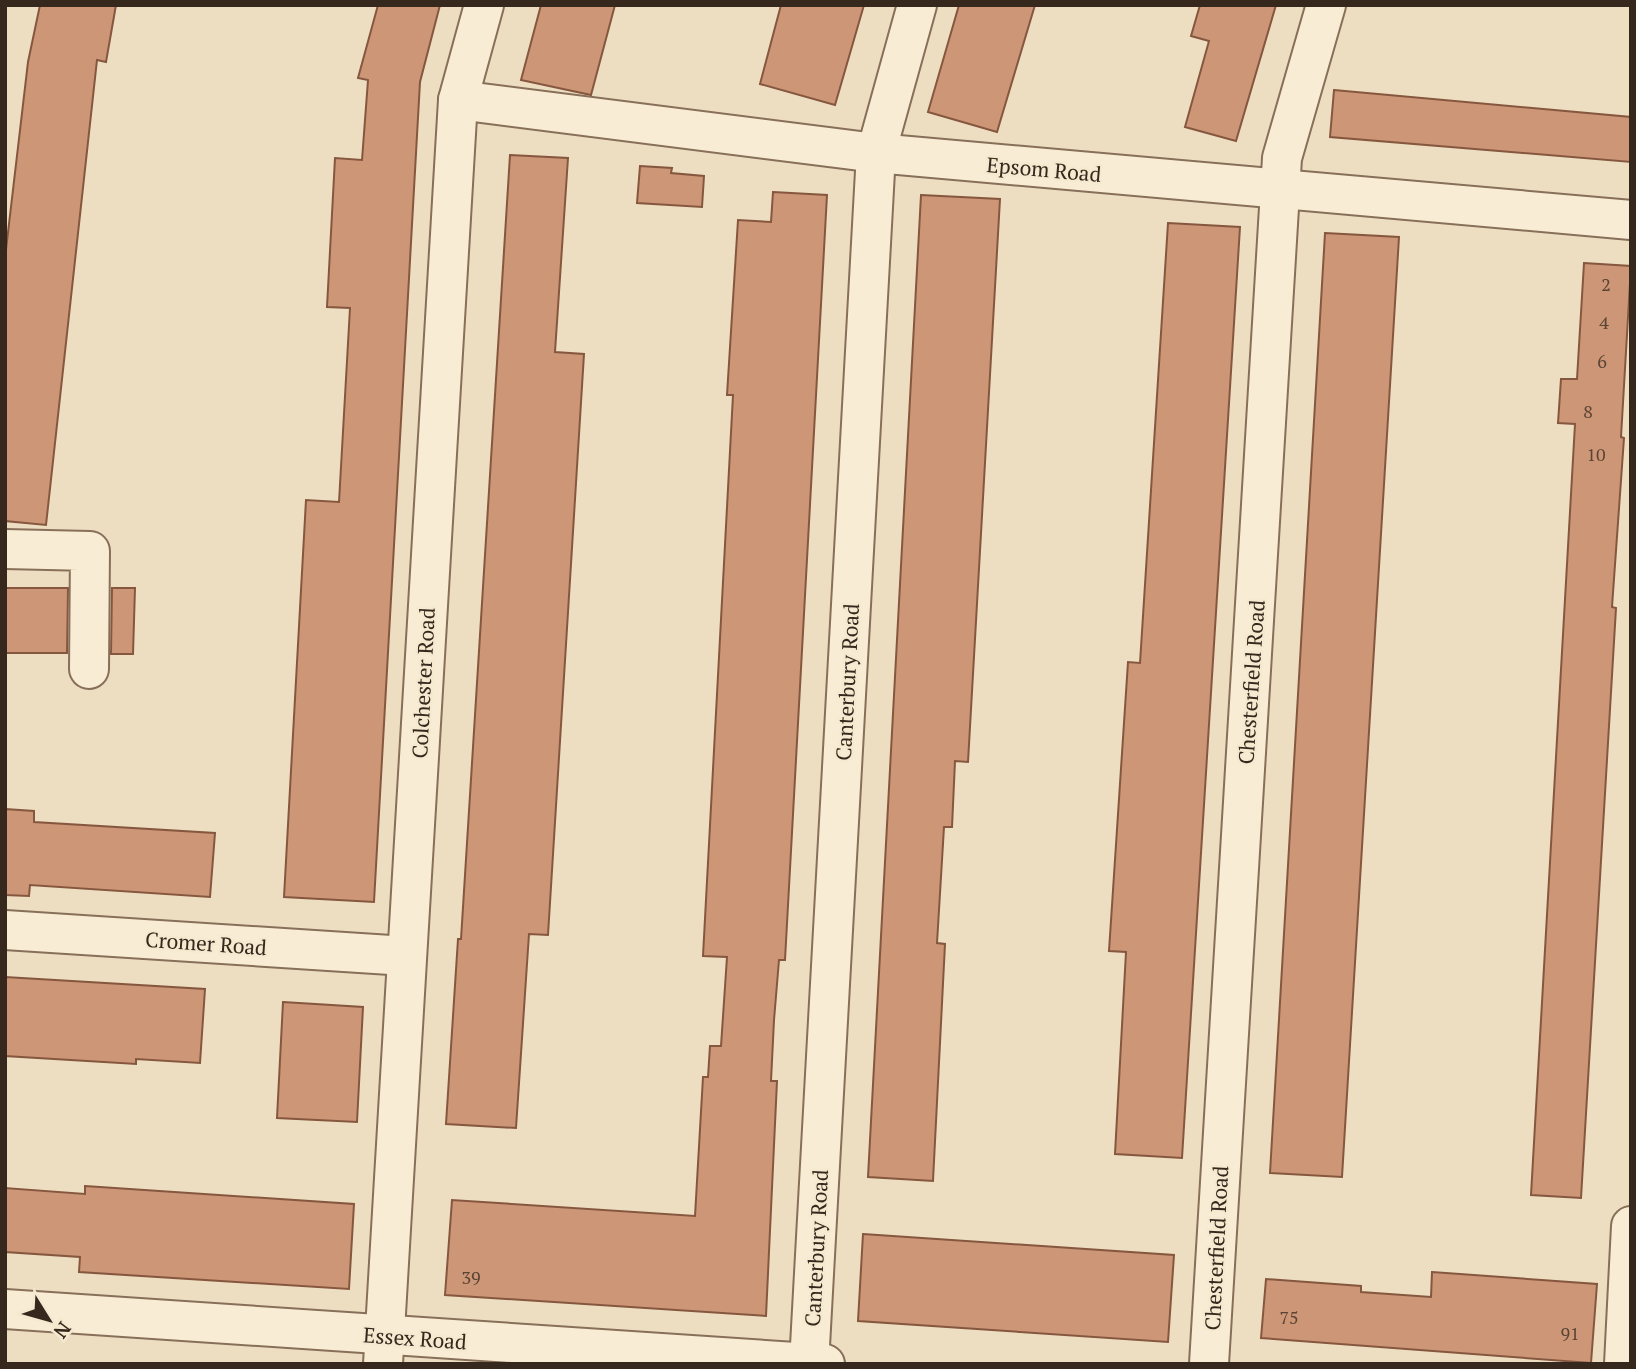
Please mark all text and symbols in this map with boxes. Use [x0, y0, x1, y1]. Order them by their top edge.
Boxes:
street label: Epsom Road [986, 150, 1103, 188]
house number: 2 [1601, 272, 1611, 296]
house number: 4 [1599, 310, 1609, 334]
house number: 6 [1597, 349, 1607, 373]
house number: 8 [1583, 399, 1593, 423]
house number: 10 [1586, 442, 1606, 466]
street label: Chesterfield Road [1231, 598, 1271, 765]
street label: Canterbury Road [829, 602, 865, 761]
street label: Colchester Road [405, 606, 441, 759]
street label: Cromer Road [144, 925, 268, 961]
street label: Chesterfield Road [1198, 1165, 1234, 1331]
street label: Canterbury Road [798, 1168, 834, 1327]
house number: 39 [461, 1265, 481, 1289]
north arrow [14, 1285, 84, 1355]
house number: 75 [1279, 1305, 1299, 1329]
text: N [48, 1317, 77, 1344]
street label: Essex Road [362, 1320, 468, 1356]
house number: 91 [1560, 1321, 1580, 1345]

